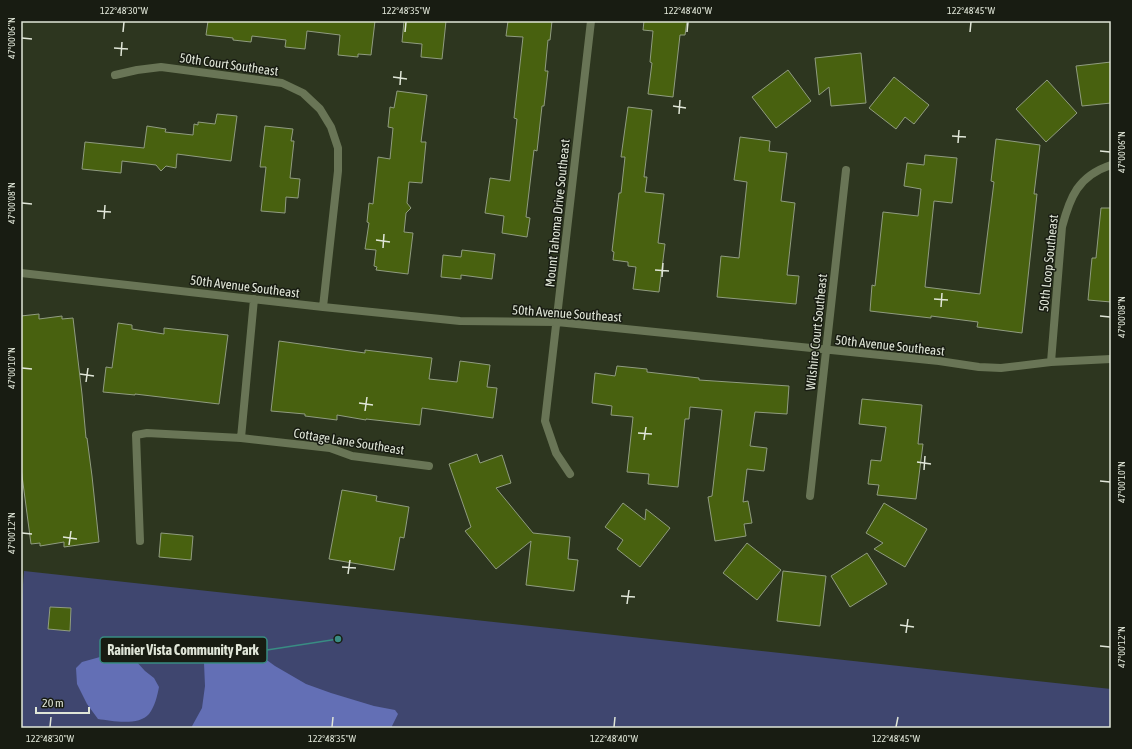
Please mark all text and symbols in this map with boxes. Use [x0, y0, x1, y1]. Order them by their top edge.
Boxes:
text: 122°48'30"W [100, 5, 149, 16]
text: 122°48'35"W [382, 5, 431, 16]
text: 122°48'40"W [664, 5, 713, 16]
text: 122°48'45"W [947, 5, 996, 16]
text: 47°00'06"N [6, 17, 17, 59]
street label: 50th Court Southeast [179, 50, 280, 79]
text: 47°00'06"N [1116, 131, 1127, 173]
street label: Mount Tahoma Drive Southeast [542, 138, 573, 288]
text: 47°00'08"N [6, 182, 17, 224]
street label: 50th Loop Southeast [1036, 214, 1061, 312]
street label: 50th Avenue Southeast [189, 272, 301, 301]
street label: Wilshire Court Southeast [803, 273, 830, 391]
text: 47°00'08"N [1116, 296, 1127, 338]
street label: 50th Avenue Southeast [512, 302, 623, 325]
street label: 50th Avenue Southeast [834, 332, 946, 359]
text: 47°00'10"N [6, 347, 17, 389]
street label: Cottage Lane Southeast [293, 425, 406, 458]
text: 47°00'10"N [1116, 461, 1127, 503]
text: 47°00'12"N [6, 512, 17, 554]
text: 47°00'12"N [1116, 626, 1127, 668]
callout: Rainier Vista Community Park [100, 637, 267, 663]
text: Rainier Vista Community Park [107, 642, 260, 658]
scale bar [36, 689, 89, 715]
text: 20 m [42, 696, 64, 710]
text: 122°48'30"W [26, 733, 75, 744]
text: 122°48'35"W [308, 733, 357, 744]
text: 122°48'40"W [590, 733, 639, 744]
text: 122°48'45"W [872, 733, 921, 744]

